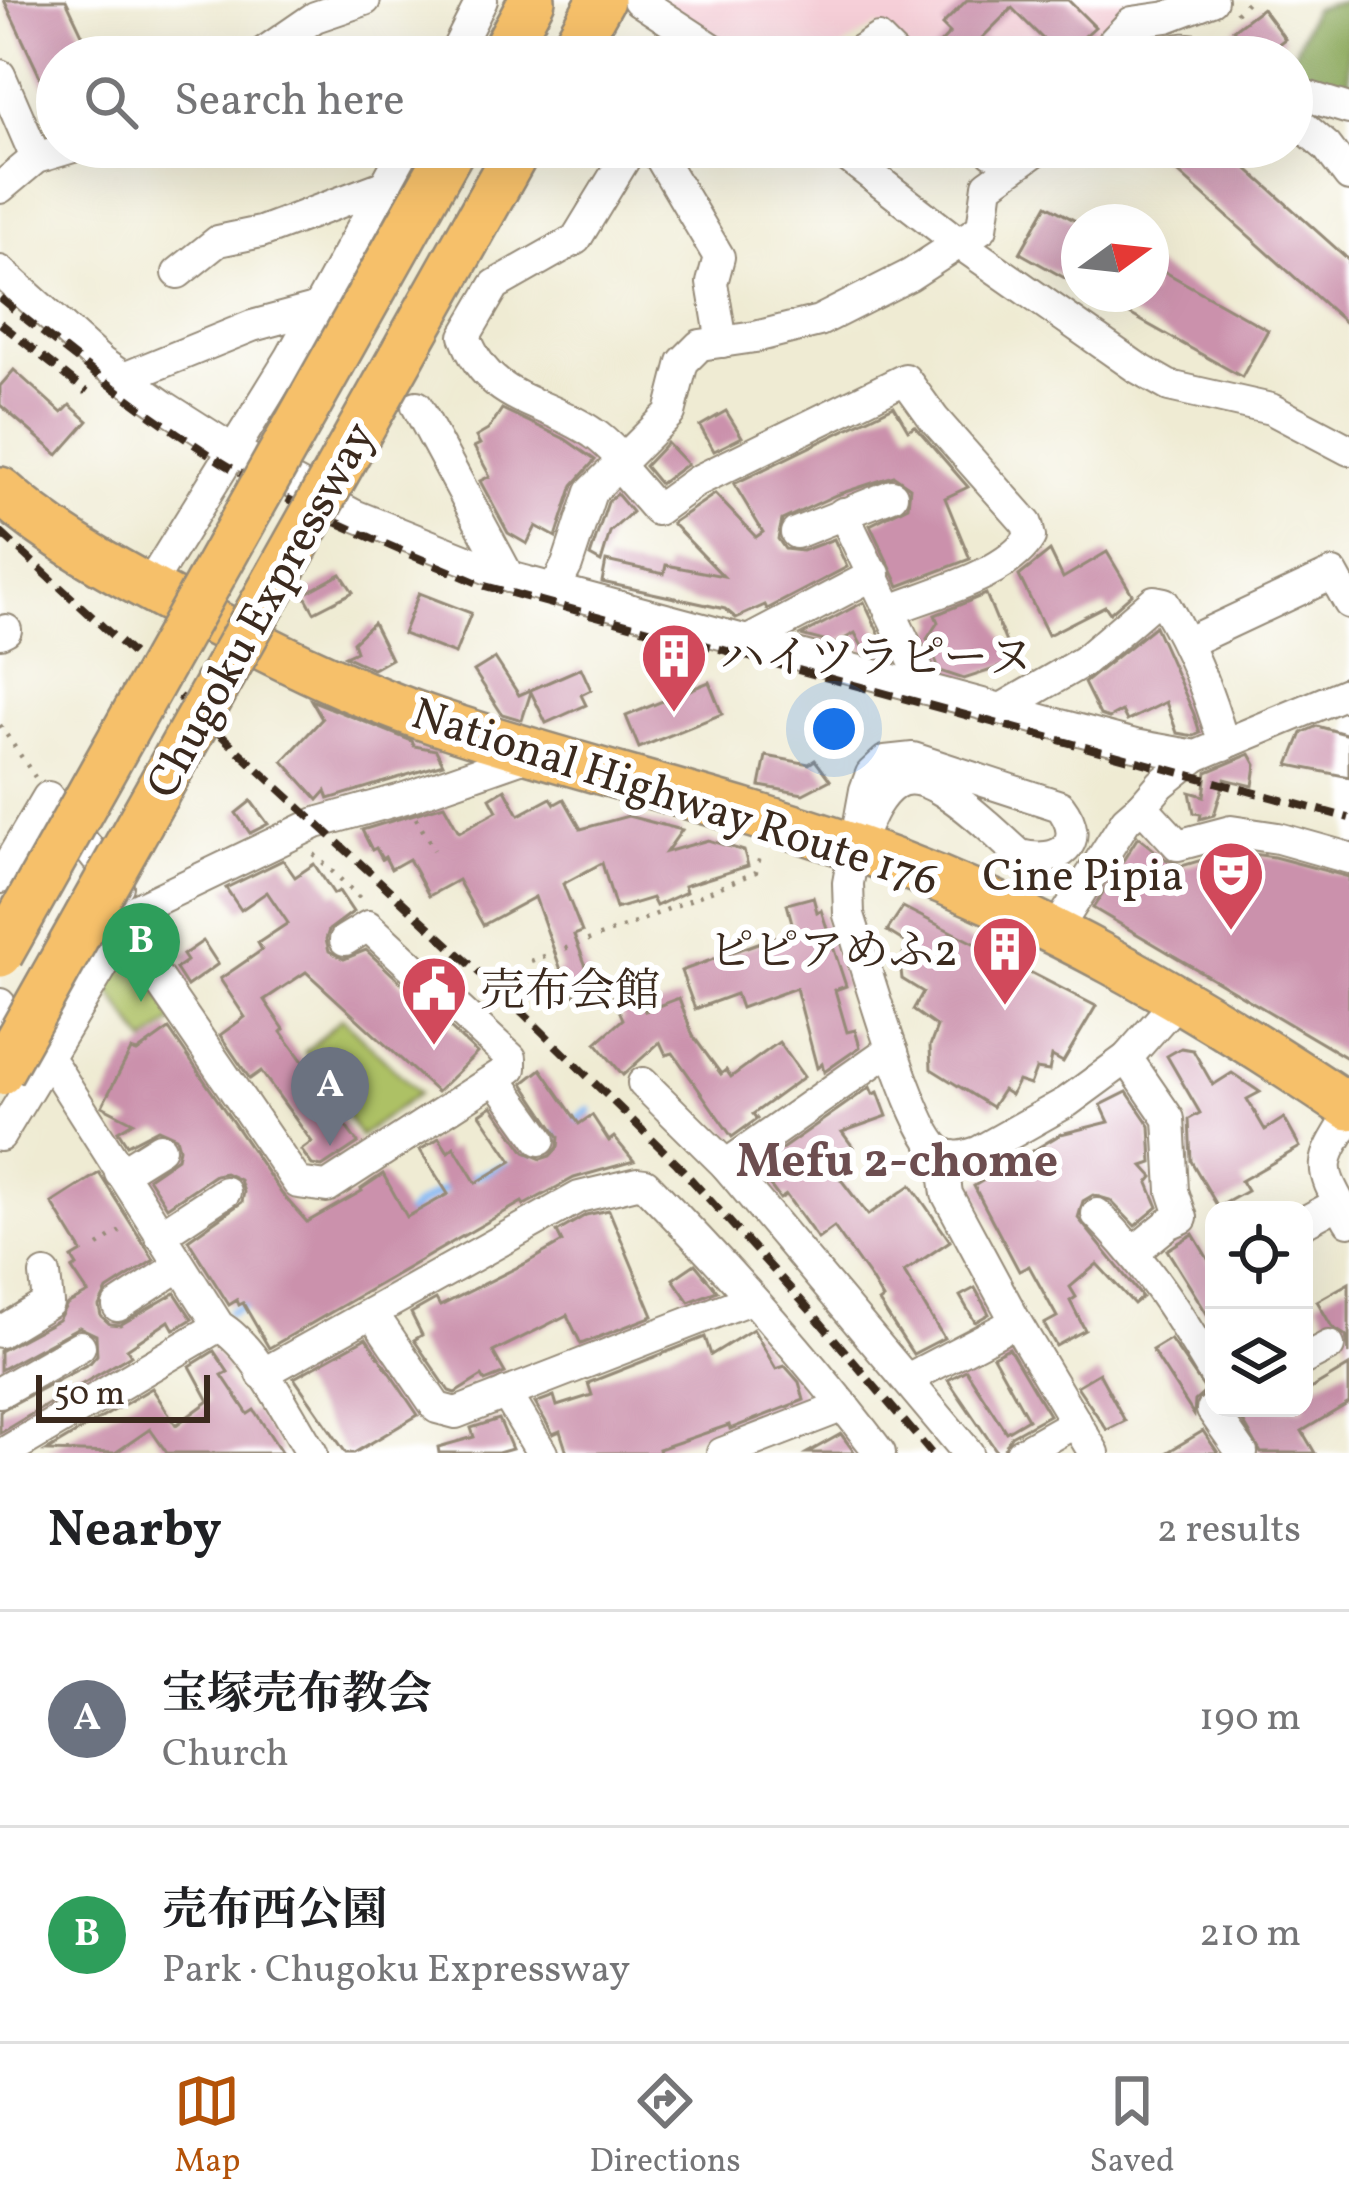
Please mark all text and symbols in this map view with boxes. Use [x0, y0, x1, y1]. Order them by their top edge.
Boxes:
search box [36, 36, 1313, 168]
icon: search [78, 69, 144, 135]
text: Search here [174, 71, 405, 134]
north arrow [1061, 204, 1169, 312]
street label: Chugoku Expressway [133, 412, 393, 811]
building icon: ハイツラピーヌ [639, 621, 709, 715]
place label: ハイツラピーヌ [720, 629, 1033, 692]
street label: National Highway Route 176 [403, 684, 946, 914]
your location [804, 699, 864, 759]
theatre icon: Cine Pipia [1196, 839, 1266, 933]
place label: Cine Pipia [982, 847, 1184, 910]
pin: B [102, 903, 180, 1002]
building icon: ピピアめふ2 [970, 914, 1040, 1008]
place label: ピピアめふ2 [709, 922, 958, 985]
public building icon: 売布会館 [399, 954, 469, 1048]
place label: 売布会館 [480, 962, 660, 1025]
pin: A [291, 1047, 369, 1146]
district label: Mefu 2-chome [736, 1130, 1058, 1197]
map controls [1205, 1201, 1313, 1417]
button: locate [1205, 1201, 1313, 1309]
button: layers [1205, 1309, 1313, 1417]
scale bar [36, 1369, 210, 1422]
text: 50 m [54, 1373, 125, 1419]
text: Nearby [48, 1496, 222, 1567]
text: 2 results [1157, 1504, 1301, 1558]
text: 宝塚売布教会 [162, 1665, 432, 1728]
text: A [73, 1692, 101, 1746]
text: 190 m [1199, 1692, 1301, 1746]
text: Church [162, 1728, 289, 1782]
text: 売布西公園 [162, 1881, 387, 1944]
text: B [74, 1908, 100, 1962]
text: 210 m [1199, 1908, 1301, 1962]
text: Park · Chugoku Expressway [162, 1944, 630, 1998]
tab: Map [174, 2068, 241, 2186]
tab: Directions [589, 2068, 741, 2186]
tab: Saved [1090, 2068, 1175, 2186]

